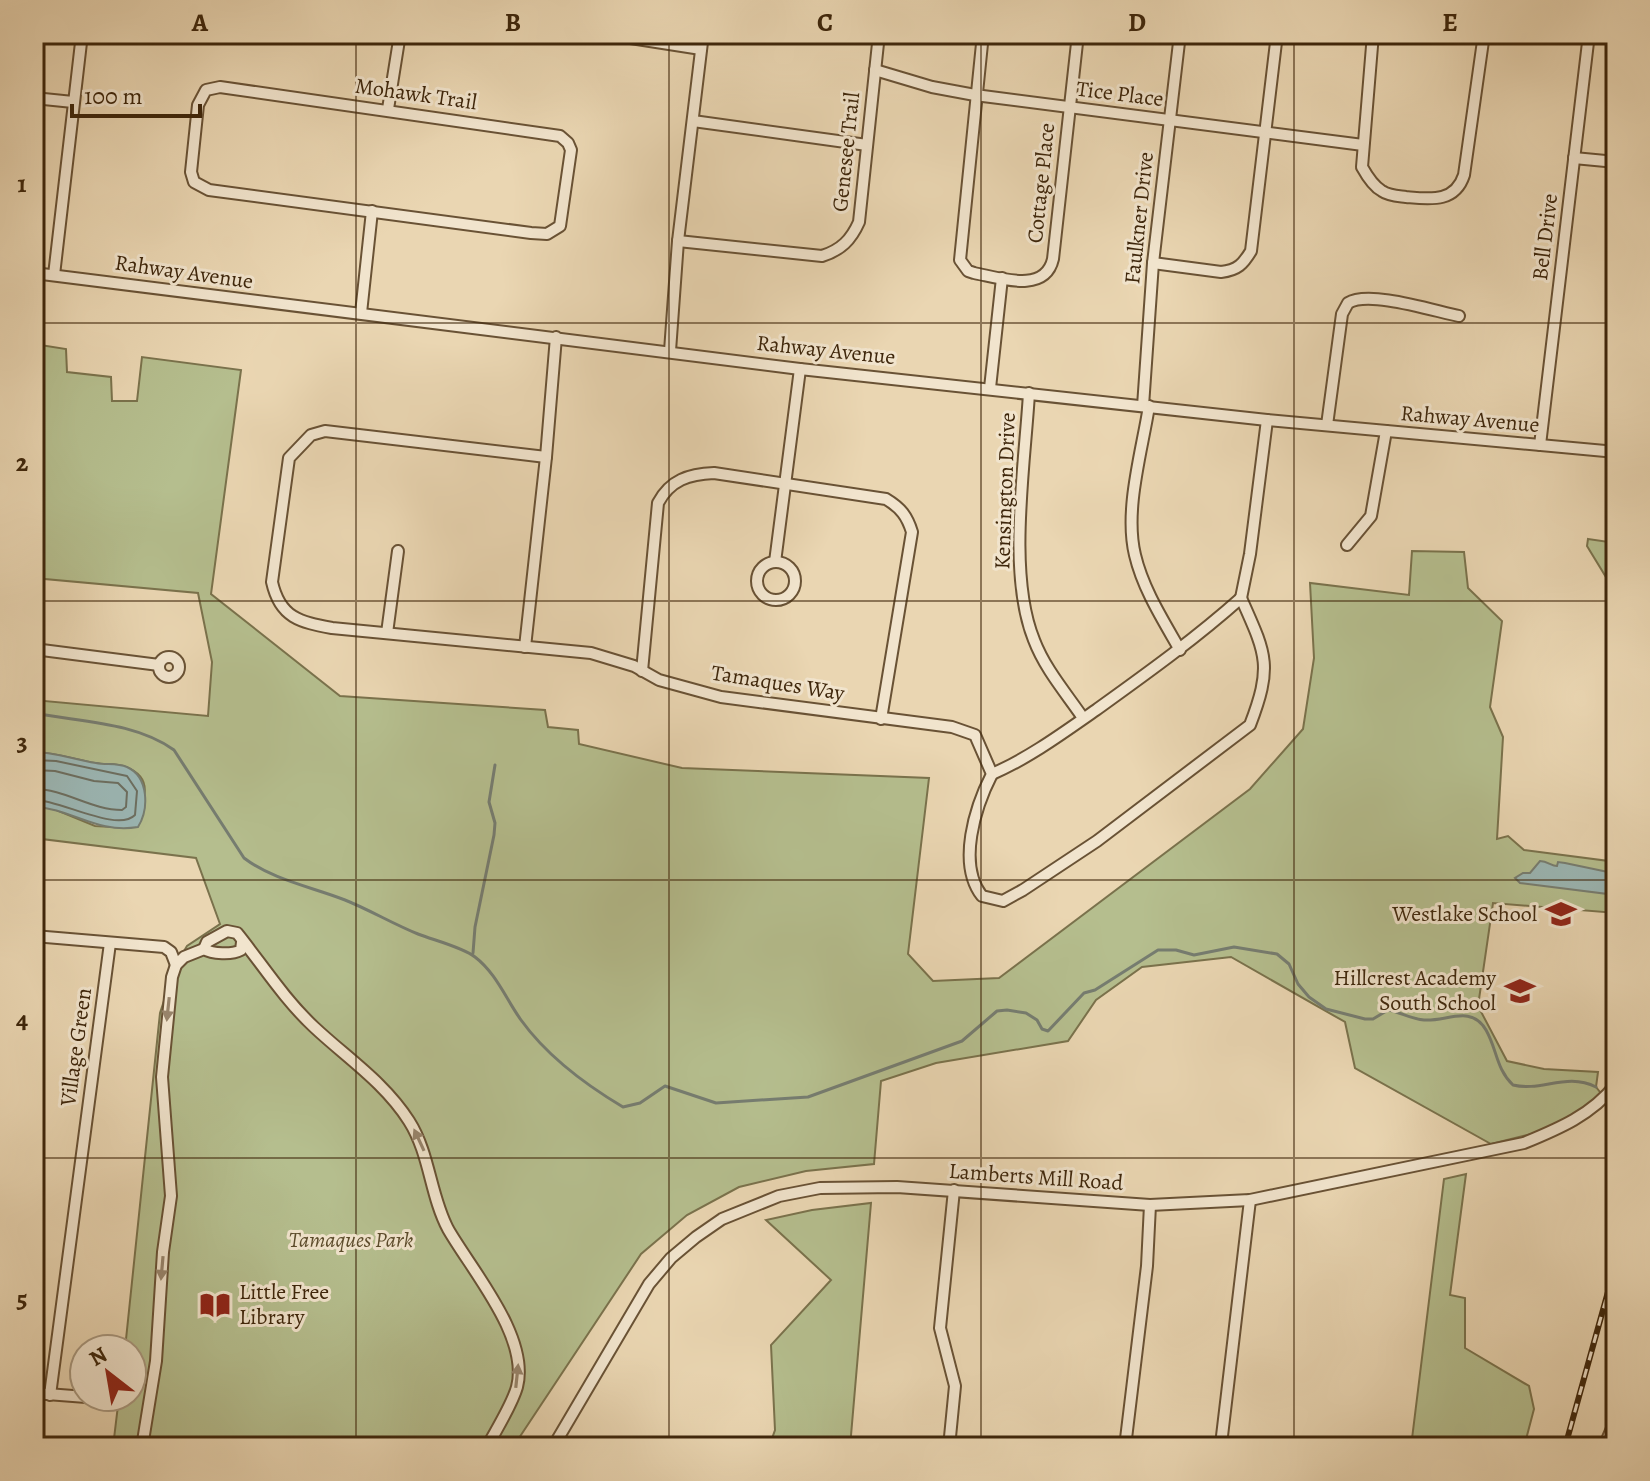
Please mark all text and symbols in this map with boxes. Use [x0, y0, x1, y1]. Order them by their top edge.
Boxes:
text: A [191, 5, 209, 40]
text: B [505, 5, 521, 40]
text: C [817, 5, 833, 40]
text: D [1128, 5, 1146, 40]
text: E [1442, 5, 1458, 40]
scale bar [72, 68, 200, 118]
street label: Mohawk Trail [353, 71, 479, 117]
street label: Tice Place [1075, 74, 1165, 114]
text: 100 m [84, 80, 143, 112]
street label: Genesee Trail [825, 91, 867, 213]
street label: Cottage Place [1020, 121, 1062, 245]
street label: Faulkner Drive [1117, 150, 1161, 286]
text: 1 [17, 166, 27, 201]
street label: Bell Drive [1525, 192, 1565, 282]
street label: Rahway Avenue [113, 247, 255, 297]
street label: Rahway Avenue [755, 328, 897, 372]
street label: Rahway Avenue [1399, 398, 1541, 440]
street label: Kensington Drive [987, 412, 1023, 570]
text: 2 [16, 445, 29, 480]
street label: Tamaques Way [709, 658, 847, 708]
text: 3 [16, 724, 28, 759]
school or university icon: Westlake School [1544, 897, 1578, 931]
place label: Westlake School [1391, 899, 1537, 929]
place label: Hillcrest Academy South School [1334, 963, 1496, 1018]
school or university icon: Hillcrest Academy South School [1503, 974, 1537, 1008]
street label: Village Green [53, 986, 99, 1109]
one-way arrow [161, 997, 174, 1022]
text: 4 [16, 1002, 28, 1037]
one-way arrow [412, 1128, 425, 1152]
street label: Lamberts Mill Road [948, 1156, 1125, 1198]
park label: Tamaques Park [289, 1225, 413, 1255]
one-way arrow [155, 1256, 168, 1281]
place label: Little Free Library [239, 1277, 329, 1332]
text: 5 [16, 1281, 28, 1316]
library icon: Little Free Library [198, 1288, 232, 1322]
north arrow [68, 1333, 148, 1413]
text: N [84, 1340, 113, 1374]
one-way arrow [511, 1363, 524, 1388]

